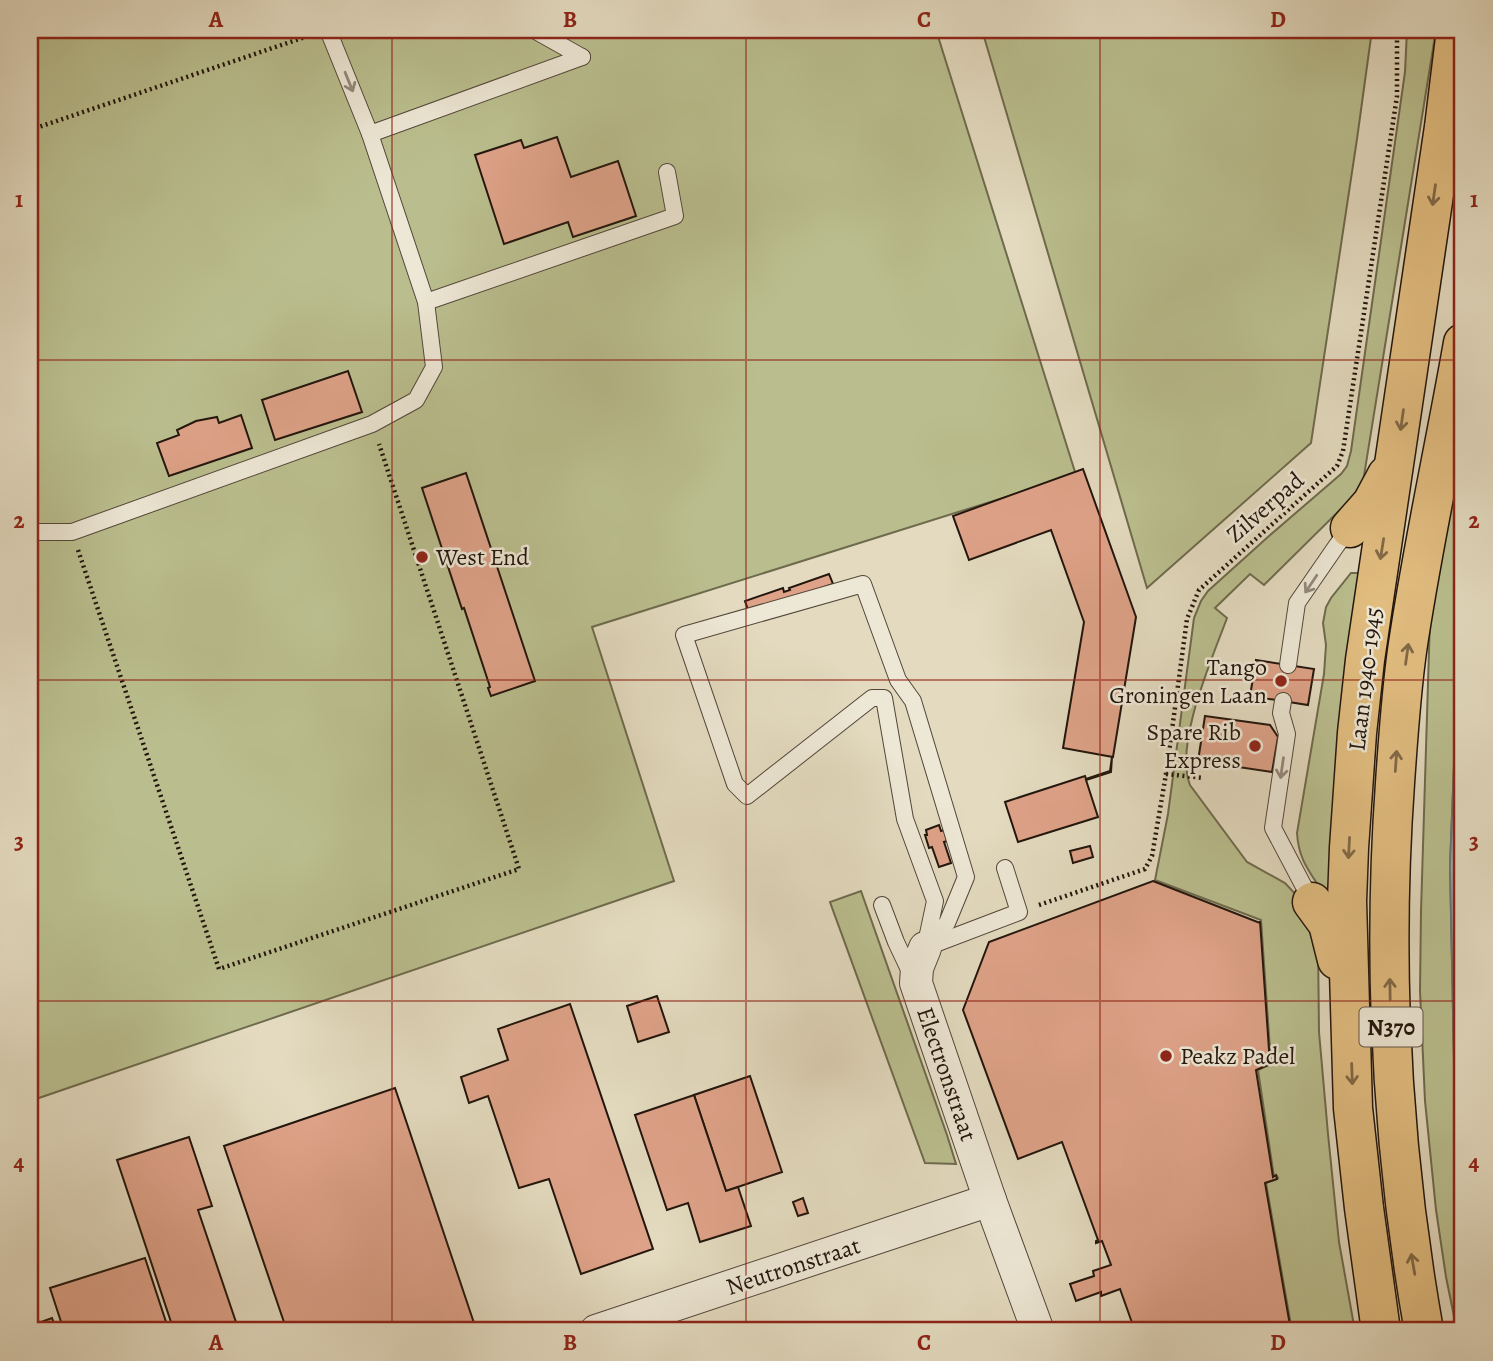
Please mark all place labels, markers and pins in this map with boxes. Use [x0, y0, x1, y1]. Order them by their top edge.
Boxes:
place label: West End [435, 541, 529, 573]
marker: West End [414, 549, 430, 565]
place label: Tango Groningen Laan [1109, 651, 1267, 711]
marker: Tango Groningen Laan [1273, 673, 1289, 689]
place label: Spare Rib Express [1147, 716, 1241, 776]
marker: Spare Rib Express [1247, 738, 1263, 754]
place label: Peakz Padel [1180, 1040, 1295, 1072]
marker: Peakz Padel [1158, 1048, 1174, 1064]

